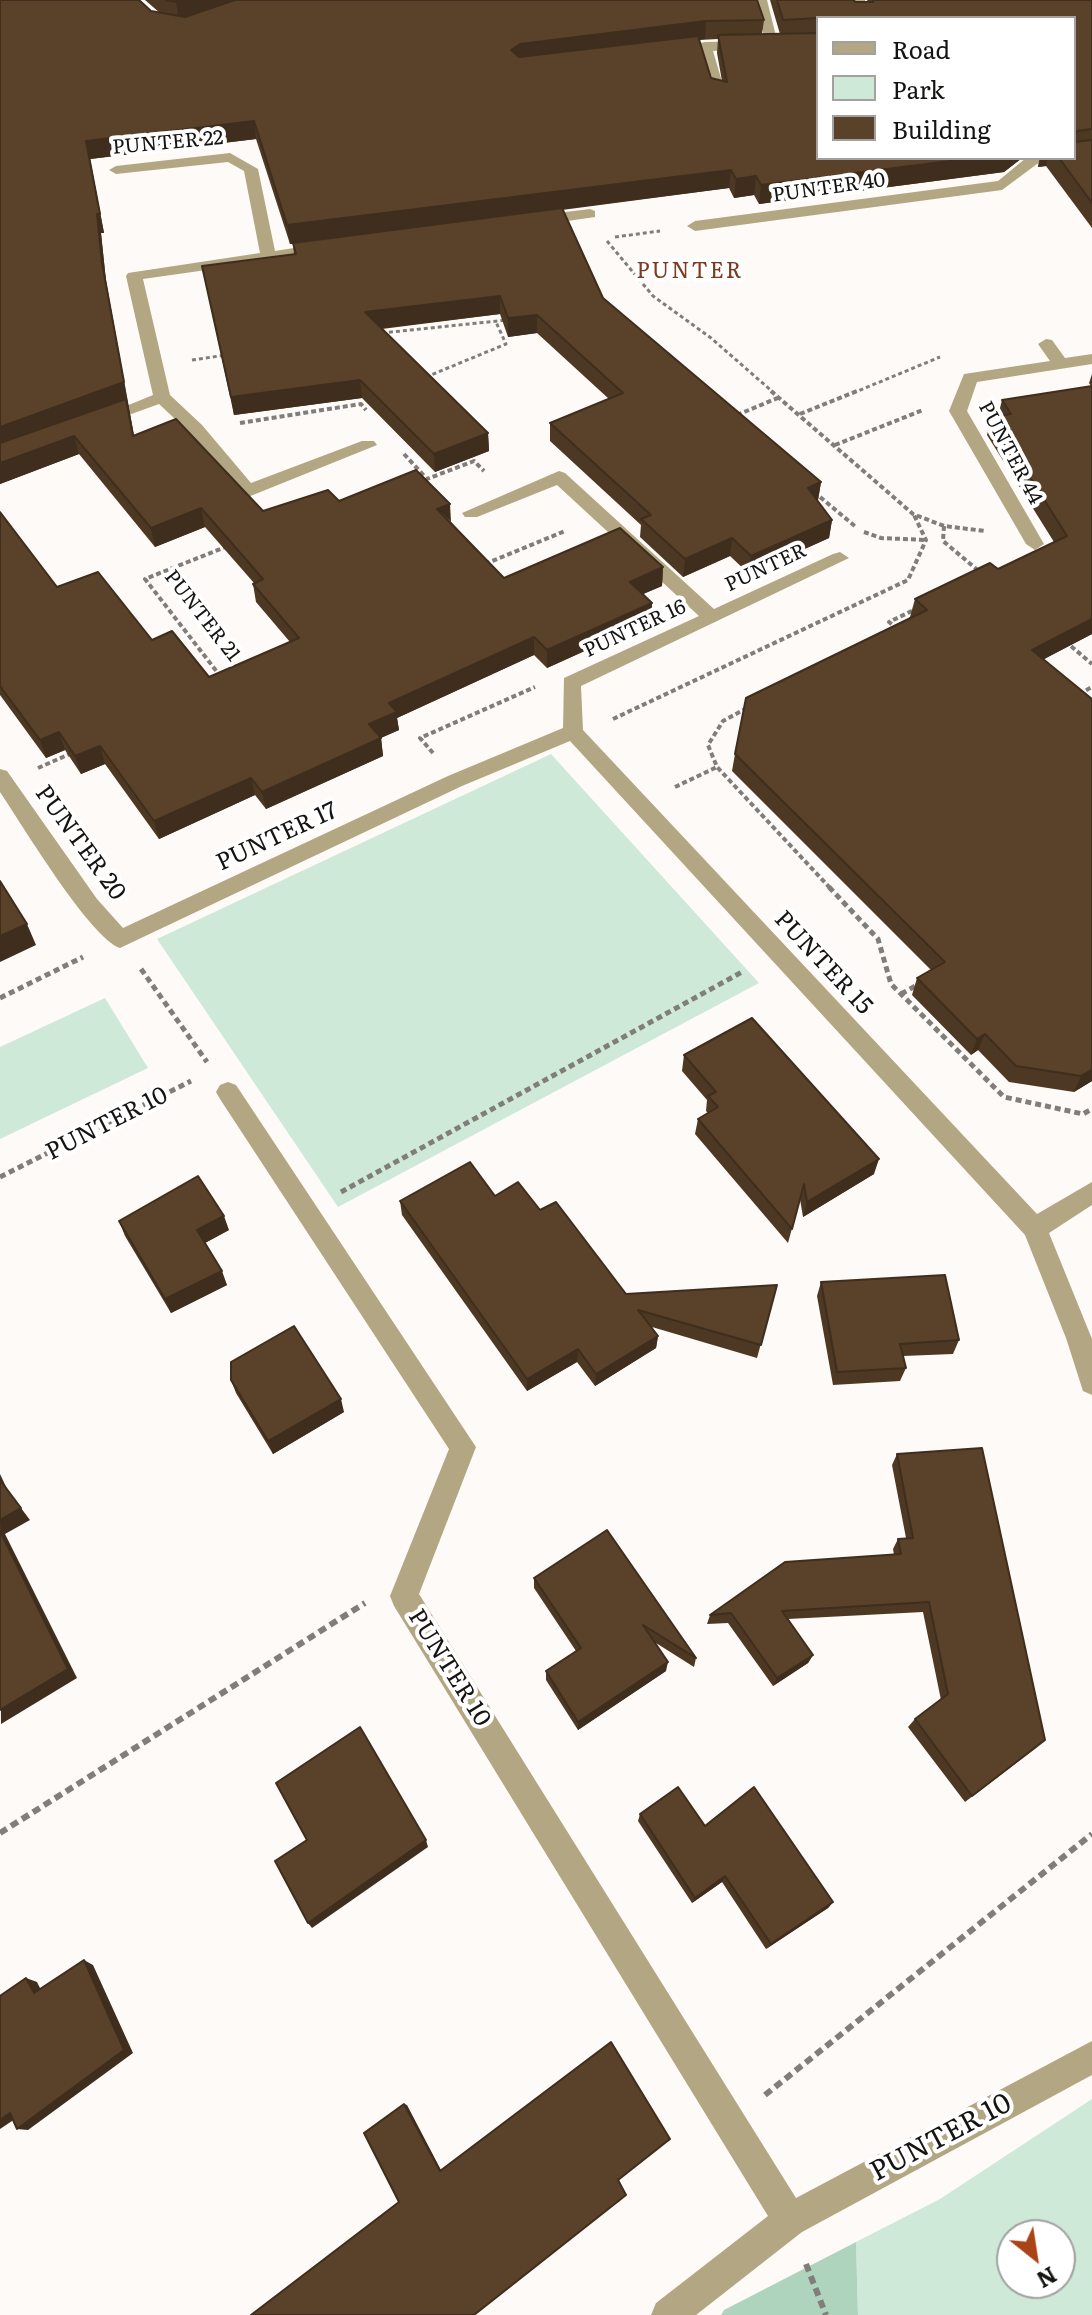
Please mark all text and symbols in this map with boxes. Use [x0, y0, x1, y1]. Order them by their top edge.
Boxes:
legend [816, 16, 1076, 160]
text: Road [892, 31, 950, 66]
text: Park [892, 71, 945, 106]
text: Building [892, 111, 991, 146]
street label: PUNTER 22 [112, 126, 224, 160]
street label: PUNTER 40 [771, 168, 887, 208]
district label: PUNTER [636, 259, 744, 285]
street label: PUNTER 44 [973, 397, 1047, 509]
street label: PUNTER [722, 539, 810, 597]
street label: PUNTER 21 [159, 566, 245, 666]
street label: PUNTER 16 [580, 595, 690, 663]
street label: PUNTER 20 [29, 780, 131, 906]
street label: PUNTER 17 [212, 796, 342, 878]
street label: PUNTER 15 [768, 905, 878, 1021]
street label: PUNTER 10 [41, 1081, 173, 1167]
street label: PUNTER 10 [402, 1604, 496, 1732]
street label: PUNTER 10 [865, 2087, 1017, 2189]
north arrow [996, 2219, 1076, 2299]
text: N [1031, 2260, 1063, 2297]

